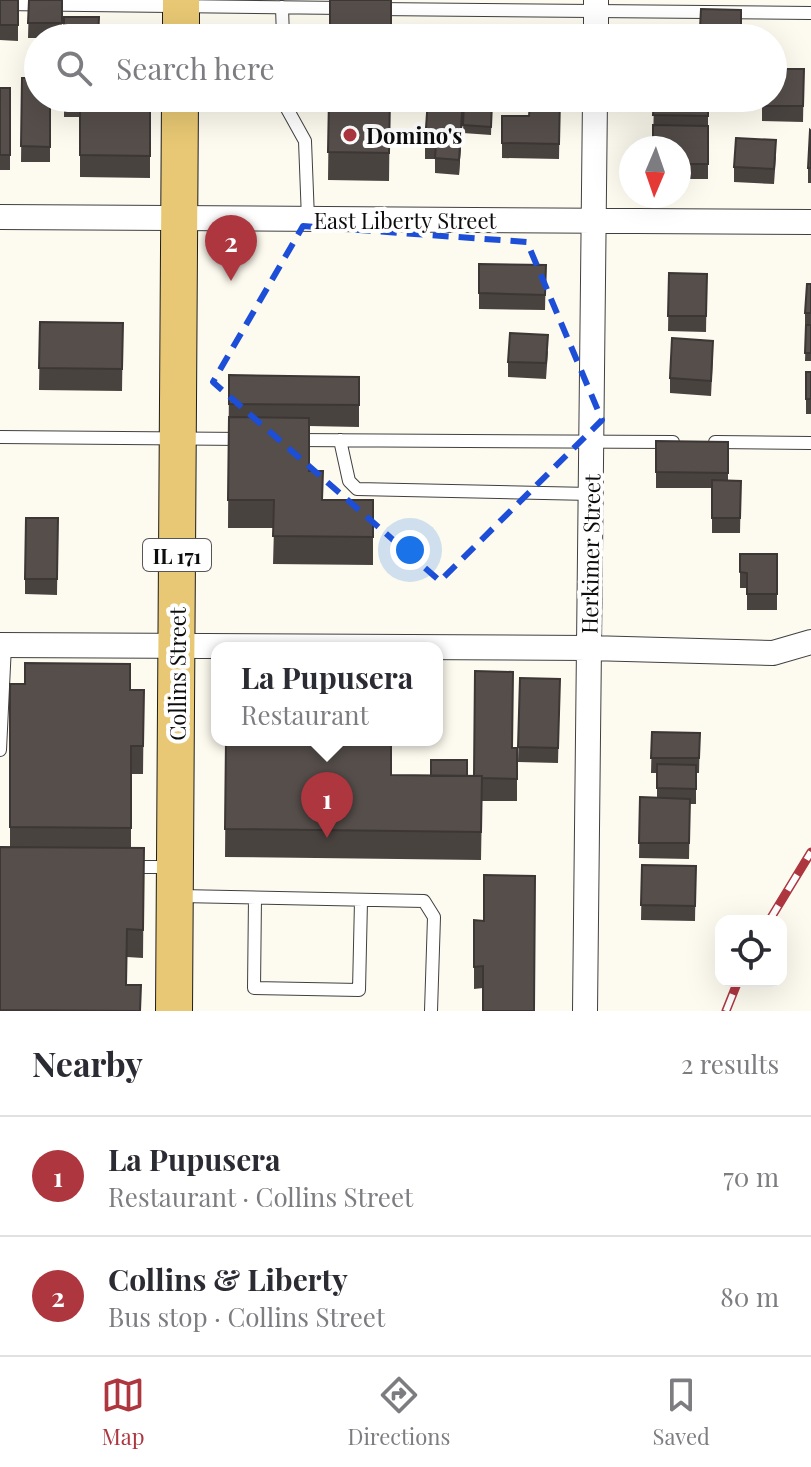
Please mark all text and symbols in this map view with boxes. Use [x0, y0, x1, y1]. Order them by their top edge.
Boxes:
search box [24, 24, 787, 112]
icon: search [52, 46, 96, 90]
text: Search here [116, 48, 275, 88]
place label: Domino's [366, 120, 462, 150]
marker: Domino's [341, 126, 359, 144]
north arrow [619, 136, 691, 208]
street label: East Liberty Street [314, 205, 498, 235]
pin: 2 [205, 215, 257, 281]
street label: Herkimer Street [574, 473, 606, 634]
your location [390, 530, 430, 570]
road number: IL 171 [143, 539, 211, 571]
street label: Collins Street [162, 606, 192, 741]
popup [211, 642, 443, 746]
text: La Pupusera [241, 657, 413, 697]
text: Restaurant [241, 697, 369, 732]
pin: 1 [301, 772, 353, 838]
map controls [715, 915, 787, 987]
button: locate [715, 915, 787, 987]
text: Nearby [32, 1040, 143, 1086]
text: 2 results [681, 1046, 779, 1081]
text: La Pupusera [108, 1139, 281, 1179]
text: 1 [53, 1159, 63, 1194]
text: 70 m [723, 1159, 779, 1194]
text: Restaurant · Collins Street [108, 1179, 413, 1214]
text: Collins & Liberty [108, 1259, 348, 1299]
text: 2 [51, 1279, 65, 1314]
text: 80 m [720, 1279, 779, 1314]
text: Bus stop · Collins Street [108, 1299, 385, 1334]
tab: Map [101, 1373, 145, 1451]
tab: Directions [347, 1373, 450, 1451]
tab: Saved [653, 1373, 710, 1451]

